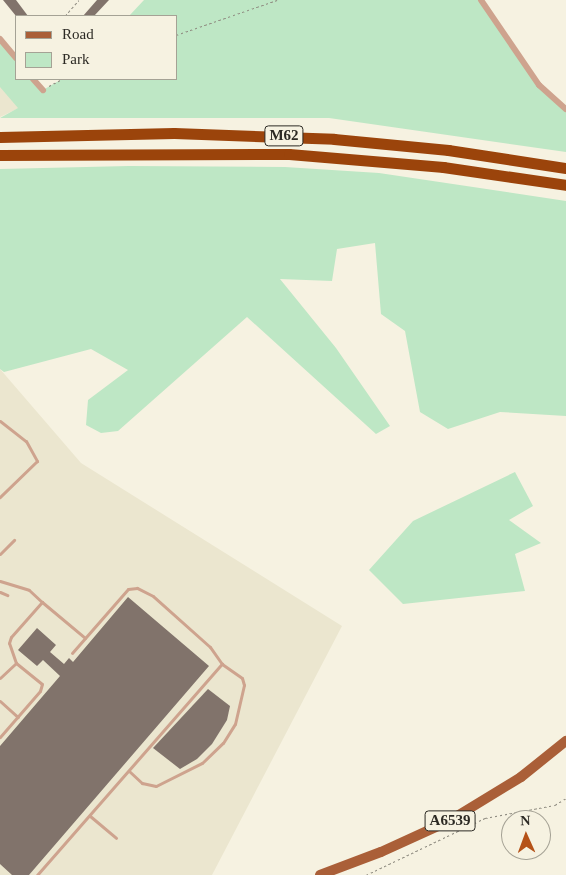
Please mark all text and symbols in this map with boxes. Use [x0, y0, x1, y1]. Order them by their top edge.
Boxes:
legend [15, 15, 178, 80]
text: Road [62, 26, 94, 42]
text: Park [62, 51, 90, 67]
road number: M62 [264, 124, 304, 148]
road number: A6539 [424, 808, 476, 834]
north arrow [501, 810, 551, 860]
text: N [520, 813, 531, 828]

